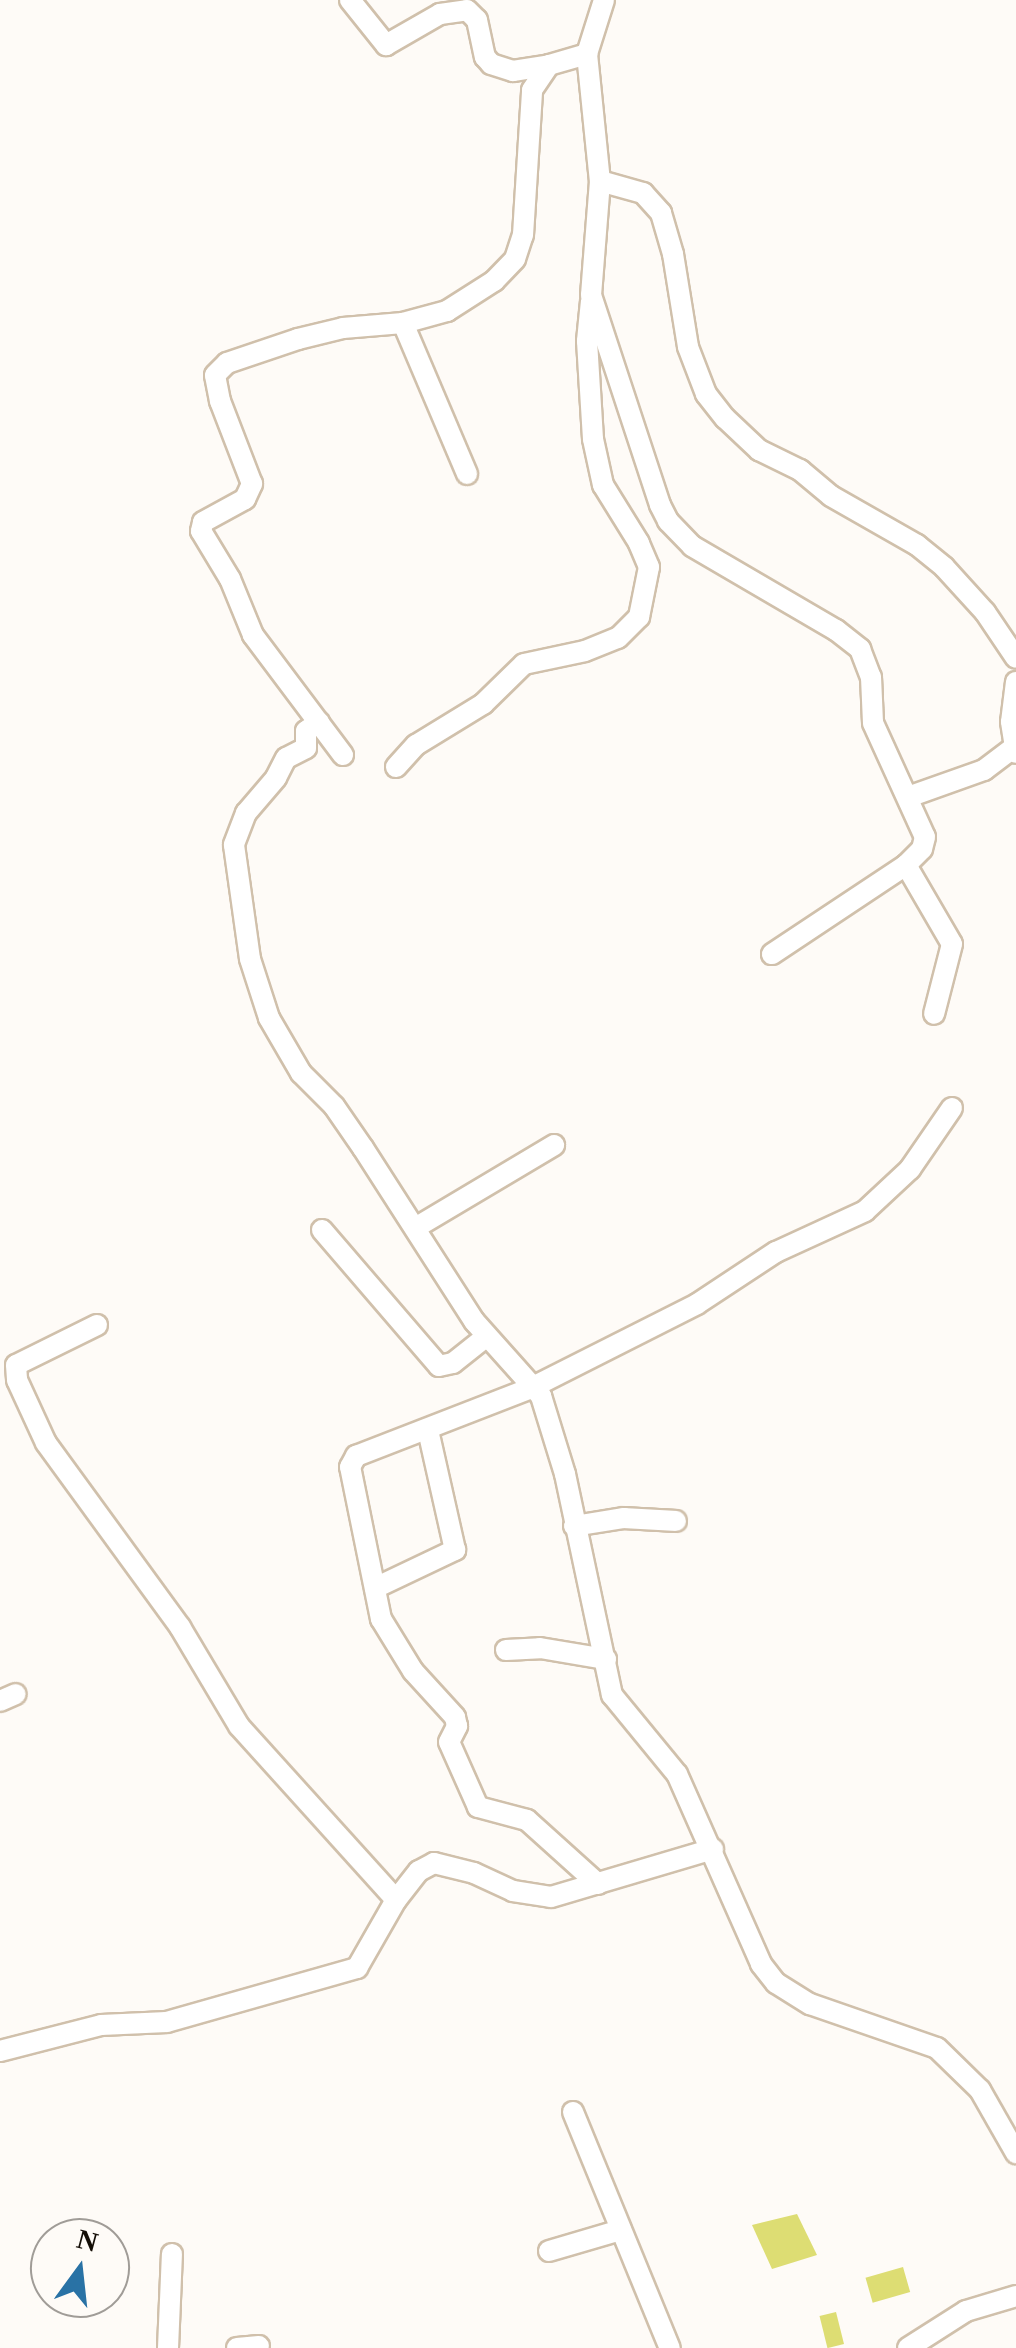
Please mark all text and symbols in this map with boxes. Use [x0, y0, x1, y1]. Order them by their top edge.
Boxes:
north arrow [30, 2218, 130, 2318]
text: N [74, 2223, 101, 2258]

